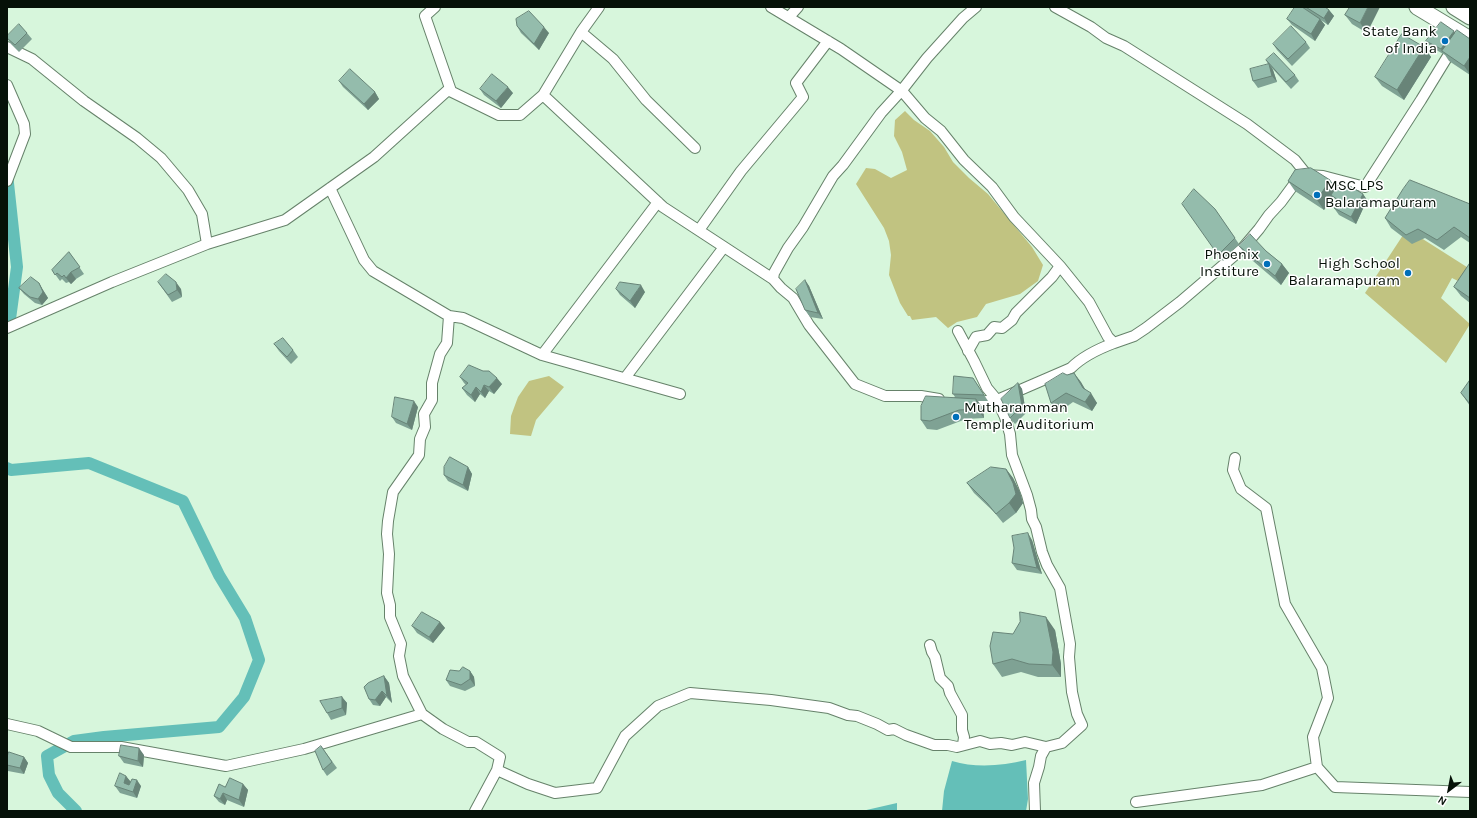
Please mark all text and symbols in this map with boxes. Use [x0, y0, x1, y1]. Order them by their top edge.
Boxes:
place label: State Bank of India [1362, 23, 1437, 58]
marker: State Bank of India [1440, 36, 1450, 46]
place label: MSC LPS Balaramapuram [1325, 177, 1437, 212]
marker: MSC LPS Balaramapuram [1312, 190, 1322, 200]
place label: Phoenix Institure [1200, 246, 1259, 281]
place label: High School Balaramapuram [1288, 255, 1400, 290]
marker: Phoenix Institure [1262, 259, 1272, 269]
marker: High School Balaramapuram [1403, 268, 1413, 278]
place label: Mutharamman Temple Auditorium [964, 399, 1094, 434]
marker: Mutharamman Temple Auditorium [951, 412, 961, 422]
north arrow [1429, 770, 1469, 810]
text: N [1436, 793, 1449, 808]

